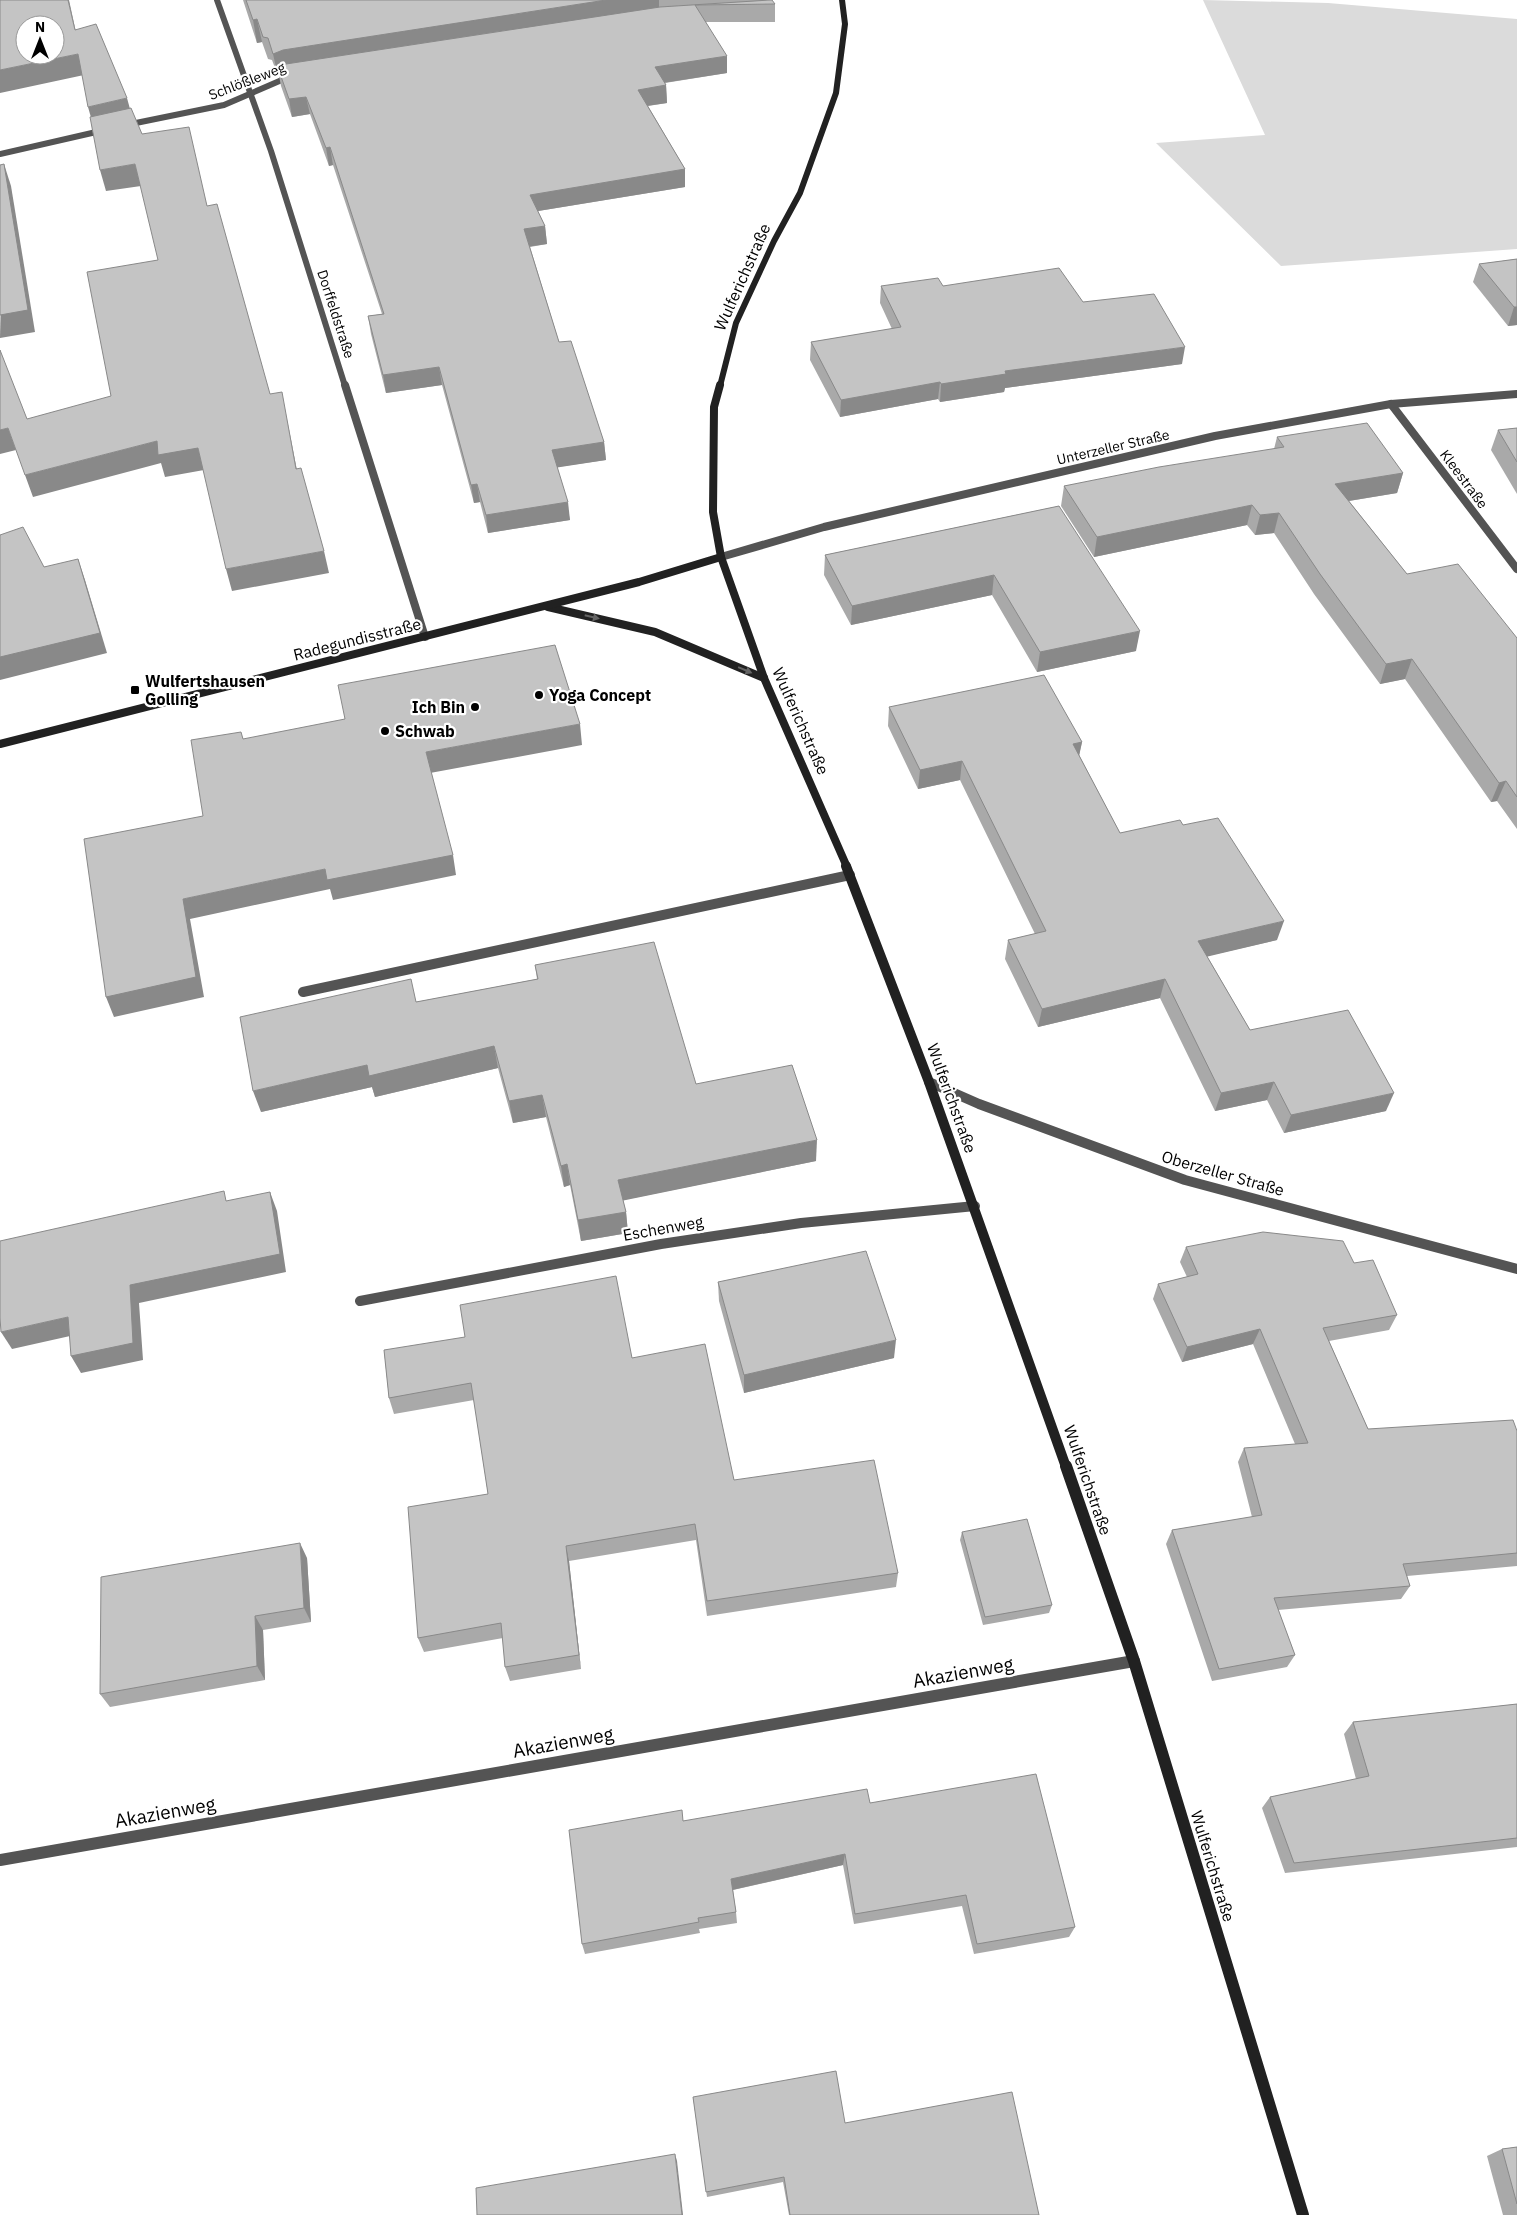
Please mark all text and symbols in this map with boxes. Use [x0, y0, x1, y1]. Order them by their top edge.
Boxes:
north arrow [15, 15, 65, 65]
text: N [35, 18, 45, 36]
street label: Schlößleweg [206, 58, 289, 104]
street label: Wulferichstraße [709, 220, 775, 334]
street label: Dorffeldstraße [313, 268, 359, 361]
street label: Unterzeller Straße [1055, 425, 1171, 469]
street label: Kleestraße [1436, 446, 1492, 512]
street label: Radegundisstraße [291, 613, 423, 665]
one-way arrow [584, 613, 599, 621]
street label: Wulferichstraße [768, 664, 834, 778]
one-way arrow [738, 666, 753, 674]
place label: Wulfertshausen Golling [145, 671, 265, 709]
marker: Wulfertshausen Golling [129, 684, 141, 696]
place label: Yoga Concept [549, 685, 651, 705]
marker: Yoga Concept [533, 689, 545, 701]
place label: Ich Bin [412, 697, 465, 717]
marker: Ich Bin [469, 701, 481, 713]
place label: Schwab [395, 721, 455, 741]
marker: Schwab [379, 725, 391, 737]
street label: Wulferichstraße [923, 1040, 981, 1156]
street label: Oberzeller Straße [1159, 1146, 1287, 1200]
street label: Eschenweg [621, 1211, 705, 1245]
street label: Wulferichstraße [1060, 1422, 1116, 1538]
street label: Akazienweg [911, 1651, 1015, 1693]
street label: Akazienweg [511, 1721, 615, 1763]
street label: Akazienweg [113, 1791, 217, 1833]
street label: Wulferichstraße [1187, 1808, 1239, 1924]

